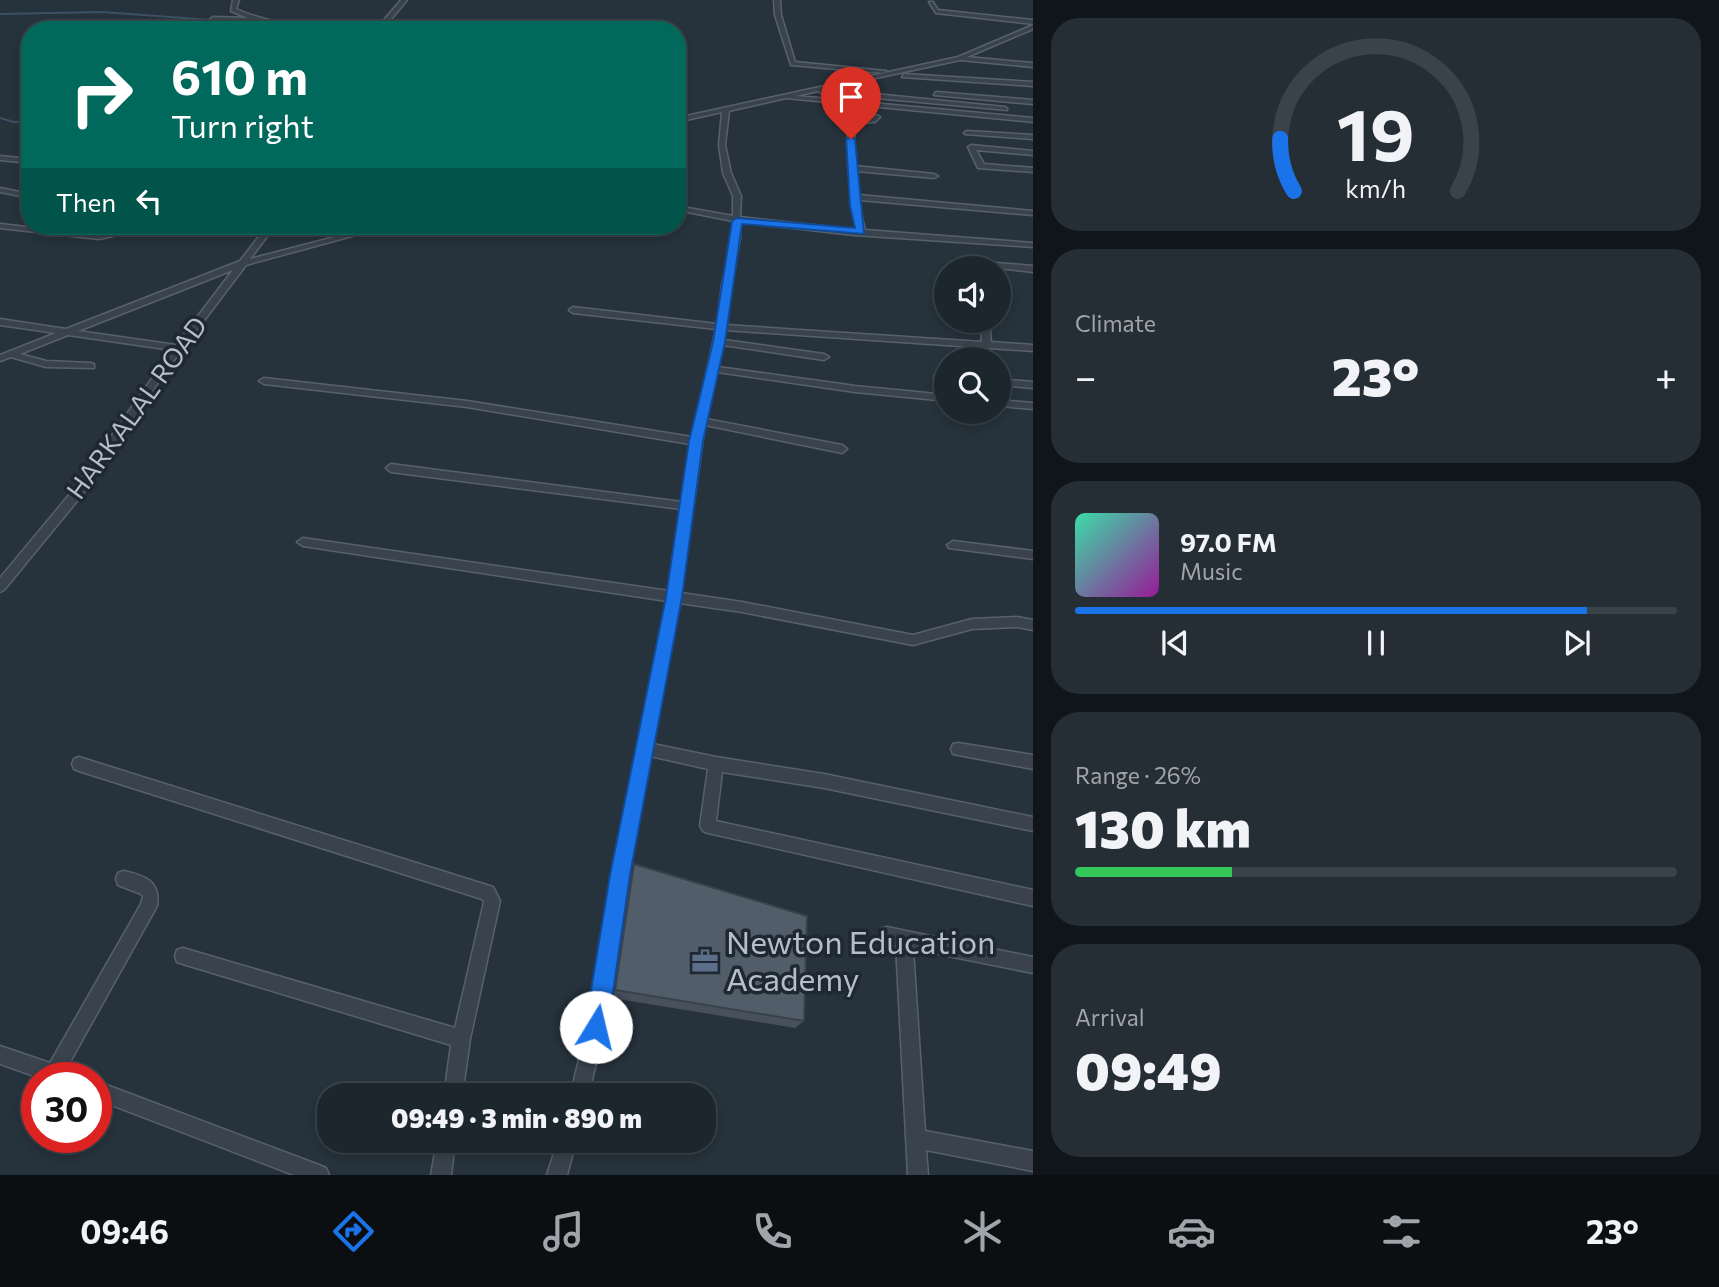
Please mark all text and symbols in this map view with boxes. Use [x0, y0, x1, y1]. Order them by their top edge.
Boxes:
text: 610 m [171, 45, 308, 105]
icon: right [56, 49, 147, 140]
pin [821, 67, 881, 139]
icon: arrive [832, 78, 870, 116]
text: 19 [1337, 87, 1415, 176]
text: Turn right [171, 105, 314, 145]
text: km/h [1346, 173, 1406, 203]
icon: left [130, 182, 168, 220]
text: Then [56, 186, 116, 217]
map controls [934, 256, 1011, 424]
button: sound [934, 256, 1011, 333]
text: Climate [1075, 309, 1156, 337]
street label: HARKALAL ROAD [59, 310, 212, 504]
text: 23° [1332, 343, 1419, 407]
button: search [934, 347, 1011, 424]
text: − [1075, 352, 1097, 399]
text: + [1655, 352, 1677, 399]
text: 97.0 FM [1180, 526, 1277, 557]
text: Music [1180, 557, 1243, 585]
icon: previous [1156, 624, 1194, 662]
icon: pause [1357, 624, 1395, 662]
icon: next [1558, 624, 1596, 662]
text: Range · 26% [1075, 761, 1201, 789]
text: 130 km [1075, 795, 1251, 859]
place label: Newton Education Academy [726, 921, 995, 998]
office icon: Newton Education Academy [690, 946, 720, 976]
position arrow [559, 990, 633, 1064]
text: Arrival [1075, 1003, 1145, 1031]
text: 09:49 [1075, 1037, 1222, 1101]
speed limit sign: 30 [21, 1062, 112, 1153]
text: 09:49 · 3 min · 890 m [391, 1102, 642, 1133]
icon: directions [329, 1207, 378, 1256]
icon: music [539, 1207, 588, 1256]
icon: phone [748, 1207, 797, 1256]
icon: climate [958, 1207, 1007, 1256]
icon: car [1167, 1207, 1216, 1256]
icon: filters [1377, 1207, 1426, 1256]
text: 09:46 [80, 1211, 169, 1251]
text: 23° [1586, 1211, 1639, 1251]

